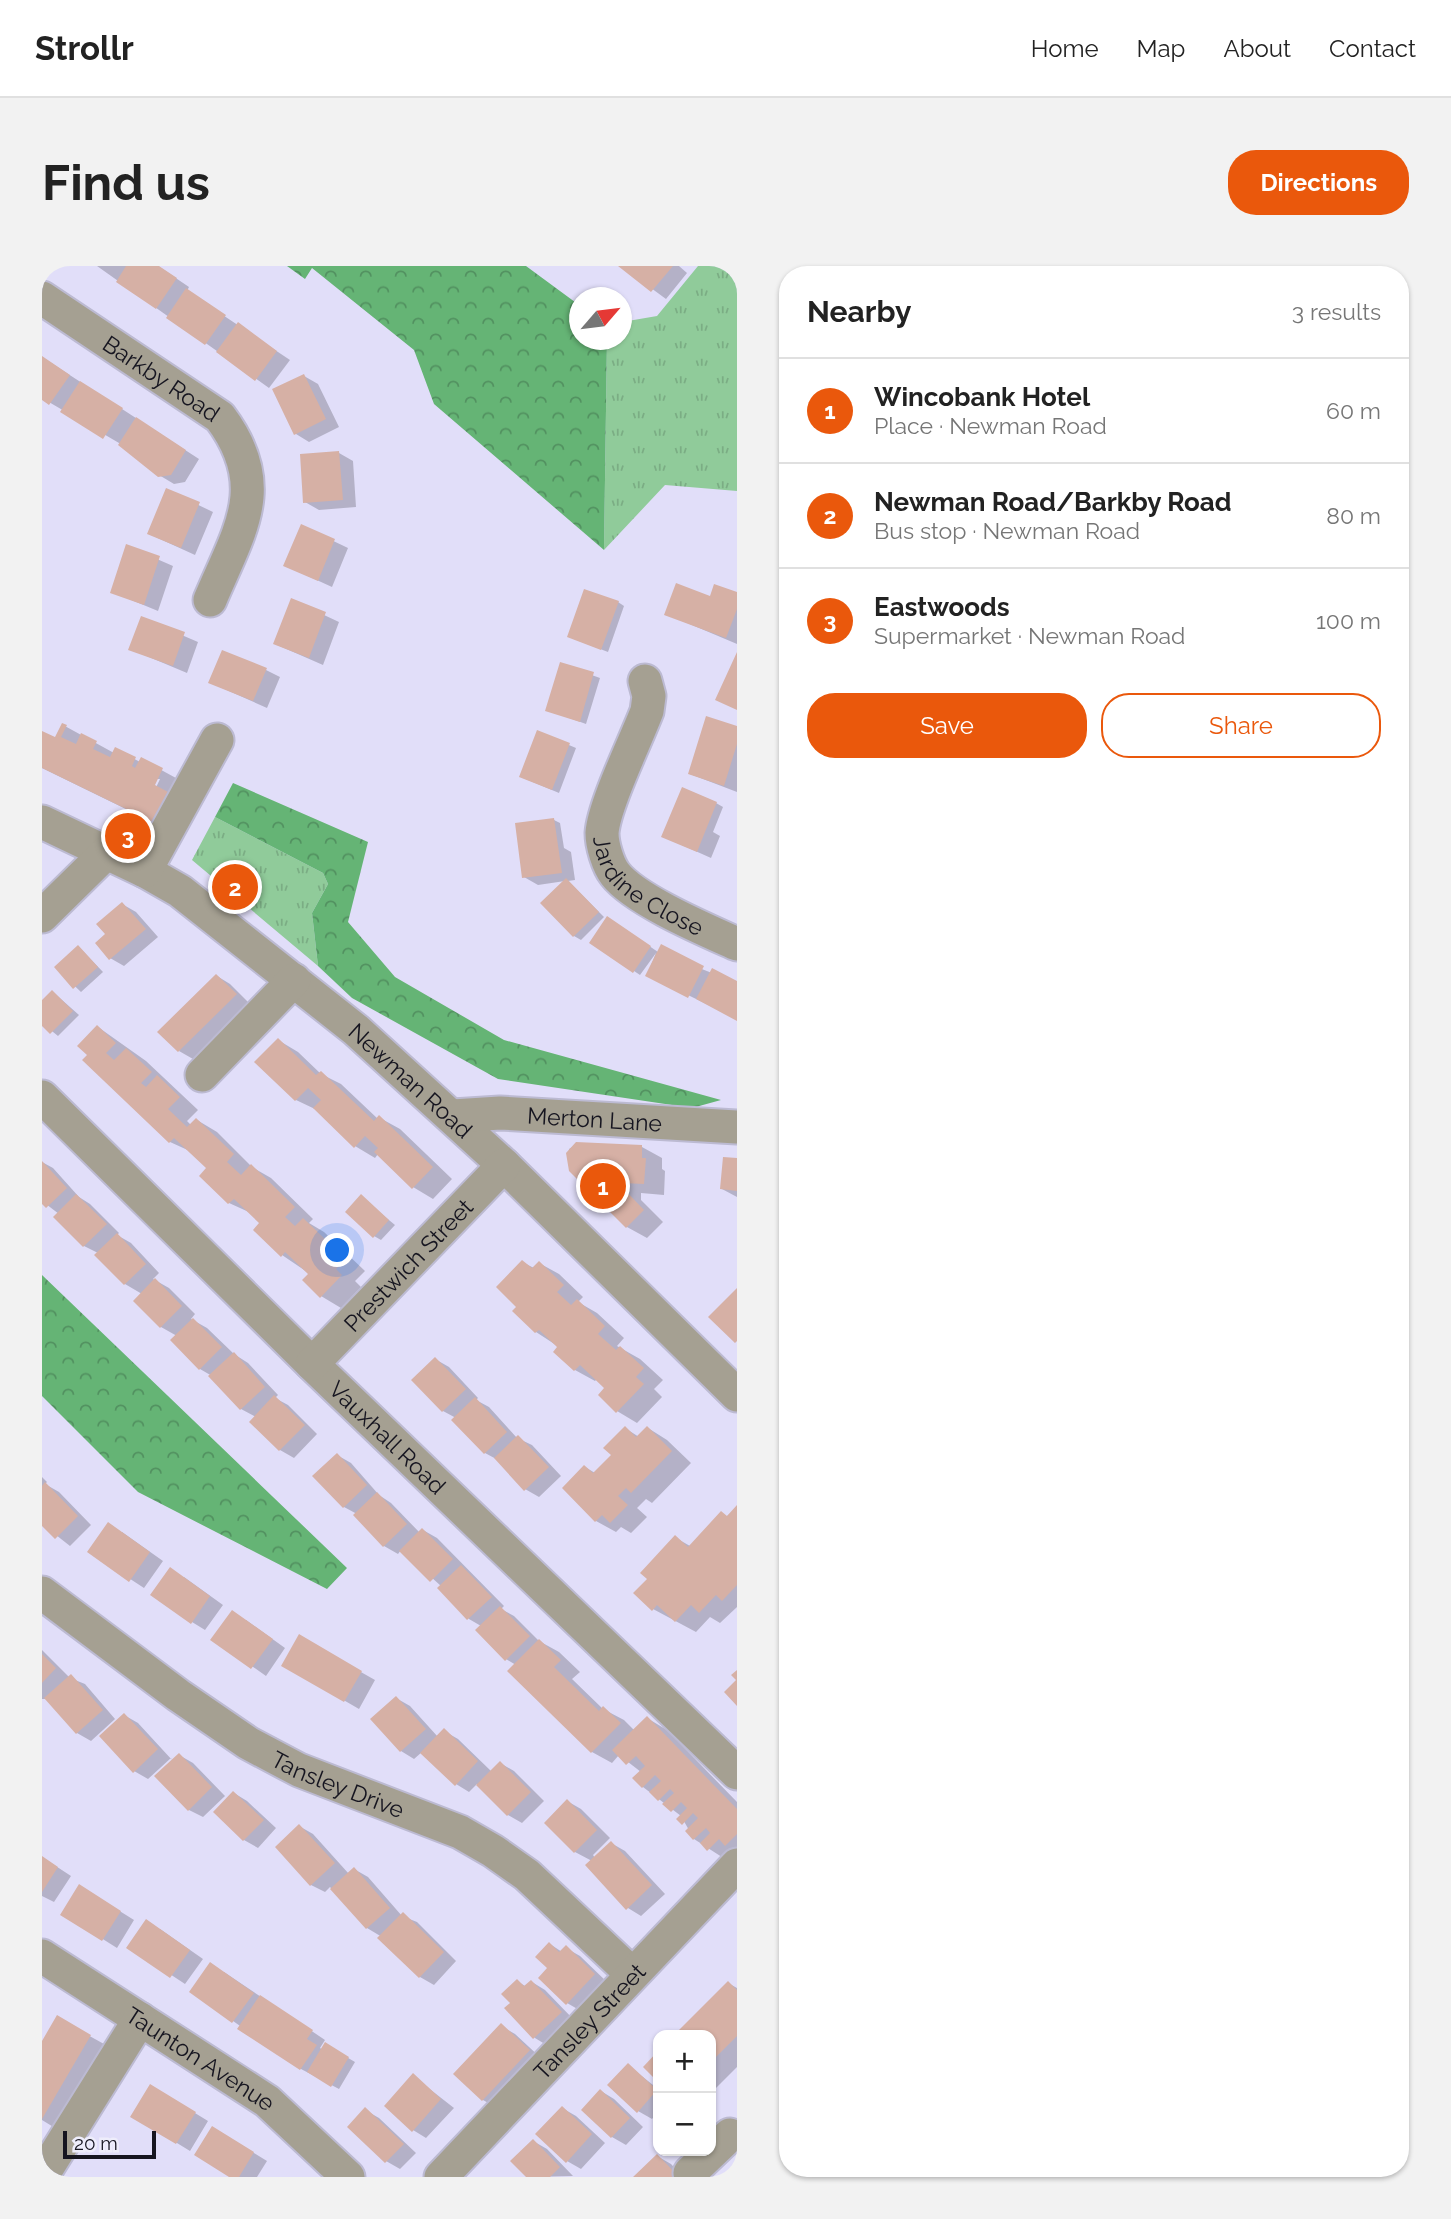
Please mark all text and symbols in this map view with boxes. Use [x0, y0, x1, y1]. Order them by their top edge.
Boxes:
text: Strollr [35, 29, 134, 68]
text: Home [1031, 34, 1099, 63]
text: Map [1137, 34, 1185, 63]
text: About [1223, 34, 1291, 63]
text: Contact [1329, 34, 1416, 63]
button: Directions [1228, 150, 1409, 215]
text: Find us [42, 154, 210, 211]
north arrow [569, 287, 632, 350]
text: Nearby [807, 294, 911, 329]
text: 3 results [1292, 298, 1381, 325]
street label: Barkby Road [98, 329, 225, 427]
text: Wincobank Hotel [874, 382, 1090, 412]
text: 1 [824, 397, 836, 424]
text: 60 m [1326, 397, 1381, 424]
text: Place · Newman Road [874, 412, 1107, 439]
text: Newman Road/Barkby Road [874, 487, 1231, 517]
text: 2 [824, 502, 836, 529]
text: 80 m [1326, 502, 1381, 529]
text: Bus stop · Newman Road [874, 517, 1140, 544]
text: Eastwoods [874, 592, 1010, 622]
text: 3 [824, 607, 836, 634]
text: 100 m [1316, 607, 1381, 634]
text: Supermarket · Newman Road [874, 622, 1185, 649]
button: Save [807, 693, 1087, 758]
button: Share [1101, 693, 1381, 758]
pin: 3 [105, 810, 151, 862]
street label: Jardine Close [589, 834, 708, 941]
pin: 2 [212, 861, 258, 913]
street label: Newman Road [344, 1017, 478, 1143]
street label: Merton Lane [527, 1101, 663, 1136]
pin: 1 [580, 1160, 626, 1212]
street label: Prestwich Street [338, 1193, 478, 1337]
your location [320, 1233, 354, 1267]
street label: Vauxhall Road [324, 1375, 452, 1499]
street label: Tansley Drive [267, 1745, 408, 1823]
street label: Tansley Street [528, 1957, 650, 2085]
street label: Taunton Avenue [121, 2001, 281, 2116]
map controls [653, 2030, 716, 2156]
button: + [653, 2030, 716, 2093]
button: − [653, 2093, 716, 2156]
scale bar [63, 2128, 156, 2160]
text: 20 m [74, 2132, 118, 2154]

